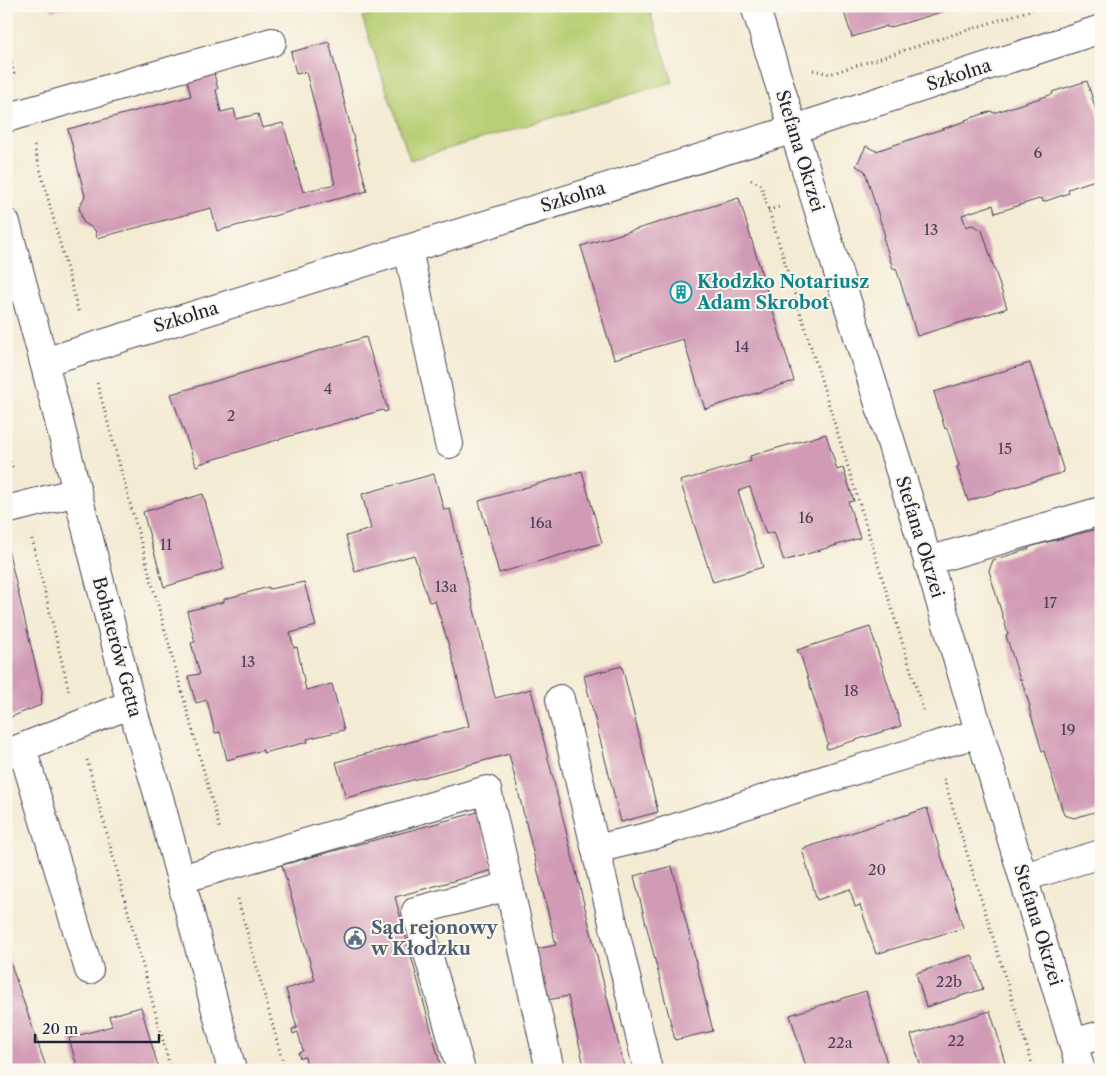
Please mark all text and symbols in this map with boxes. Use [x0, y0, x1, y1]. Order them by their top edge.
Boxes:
street label: Szkolna [924, 54, 995, 96]
street label: Stefana Okrzei [771, 87, 829, 215]
house number: 6 [1034, 143, 1043, 162]
street label: Szkolna [538, 177, 609, 217]
house number: 13 [924, 220, 938, 239]
place label: Kłodzko Notariusz Adam Skrobot [696, 271, 869, 314]
building icon: Kłodzko Notariusz Adam Skrobot [669, 280, 693, 304]
street label: Szkolna [151, 297, 222, 337]
house number: 14 [735, 337, 749, 356]
house number: 4 [324, 379, 332, 398]
house number: 2 [227, 406, 235, 425]
house number: 15 [998, 439, 1012, 458]
street label: Stefana Okrzei [891, 473, 949, 601]
house number: 16 [798, 508, 814, 527]
house number: 16a [529, 513, 553, 532]
house number: 11 [160, 535, 173, 554]
street label: Bohaterów Getta [88, 574, 146, 720]
house number: 13a [435, 577, 457, 596]
house number: 17 [1043, 593, 1057, 612]
house number: 13 [241, 652, 255, 671]
house number: 18 [843, 681, 859, 700]
house number: 19 [1060, 720, 1076, 739]
house number: 20 [868, 860, 886, 879]
street label: Stefana Okrzei [1009, 861, 1067, 989]
place label: Sąd rejonowy w Kłodzku [370, 917, 499, 960]
public building icon: Sąd rejonowy w Kłodzku [343, 926, 367, 950]
house number: 22b [936, 972, 962, 991]
scale bar [35, 1011, 159, 1043]
text: 20 m [42, 1019, 78, 1038]
house number: 22 [947, 1031, 965, 1050]
house number: 22a [827, 1033, 853, 1052]

